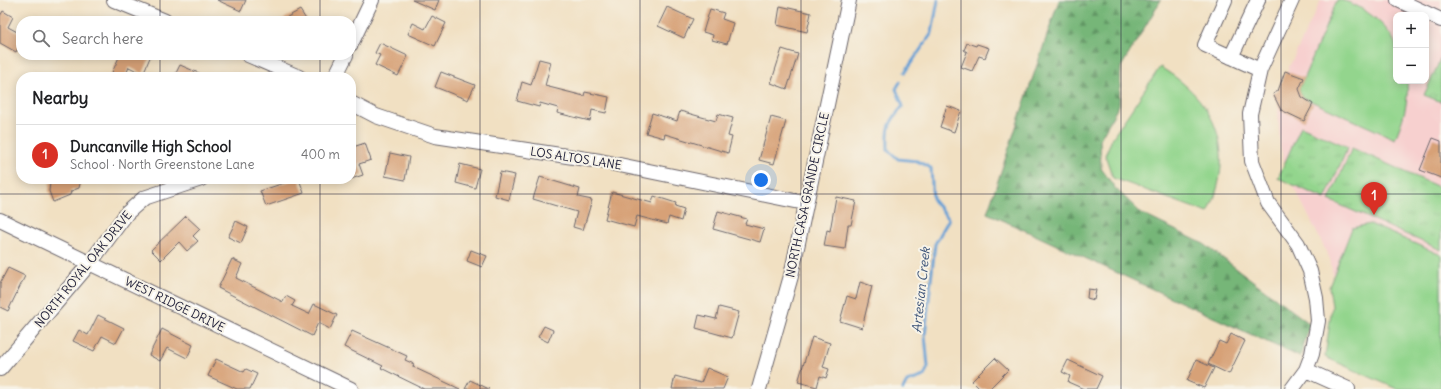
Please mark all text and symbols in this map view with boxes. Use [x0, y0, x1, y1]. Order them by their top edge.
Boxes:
map controls [1393, 12, 1429, 84]
button: + [1393, 12, 1429, 48]
search box [16, 16, 356, 60]
icon: search [30, 27, 52, 49]
text: Search here [62, 29, 143, 48]
button: − [1393, 48, 1429, 84]
text: Nearby [32, 87, 88, 109]
street label: NORTH CASA GRANDE CIRCLE [782, 111, 832, 279]
text: Duncanville High School [70, 137, 231, 156]
street label: LOS ALTOS LANE [529, 143, 623, 173]
text: 1 [42, 146, 48, 163]
text: 400 m [301, 146, 340, 163]
text: School · North Greenstone Lane [70, 156, 254, 173]
your location [751, 170, 771, 190]
pin: 1 [1361, 182, 1387, 215]
street label: NORTH ROYAL OAK DRIVE [31, 208, 135, 330]
water label: Artesian Creek [908, 245, 934, 334]
street label: WEST RIDGE DRIVE [122, 273, 228, 335]

